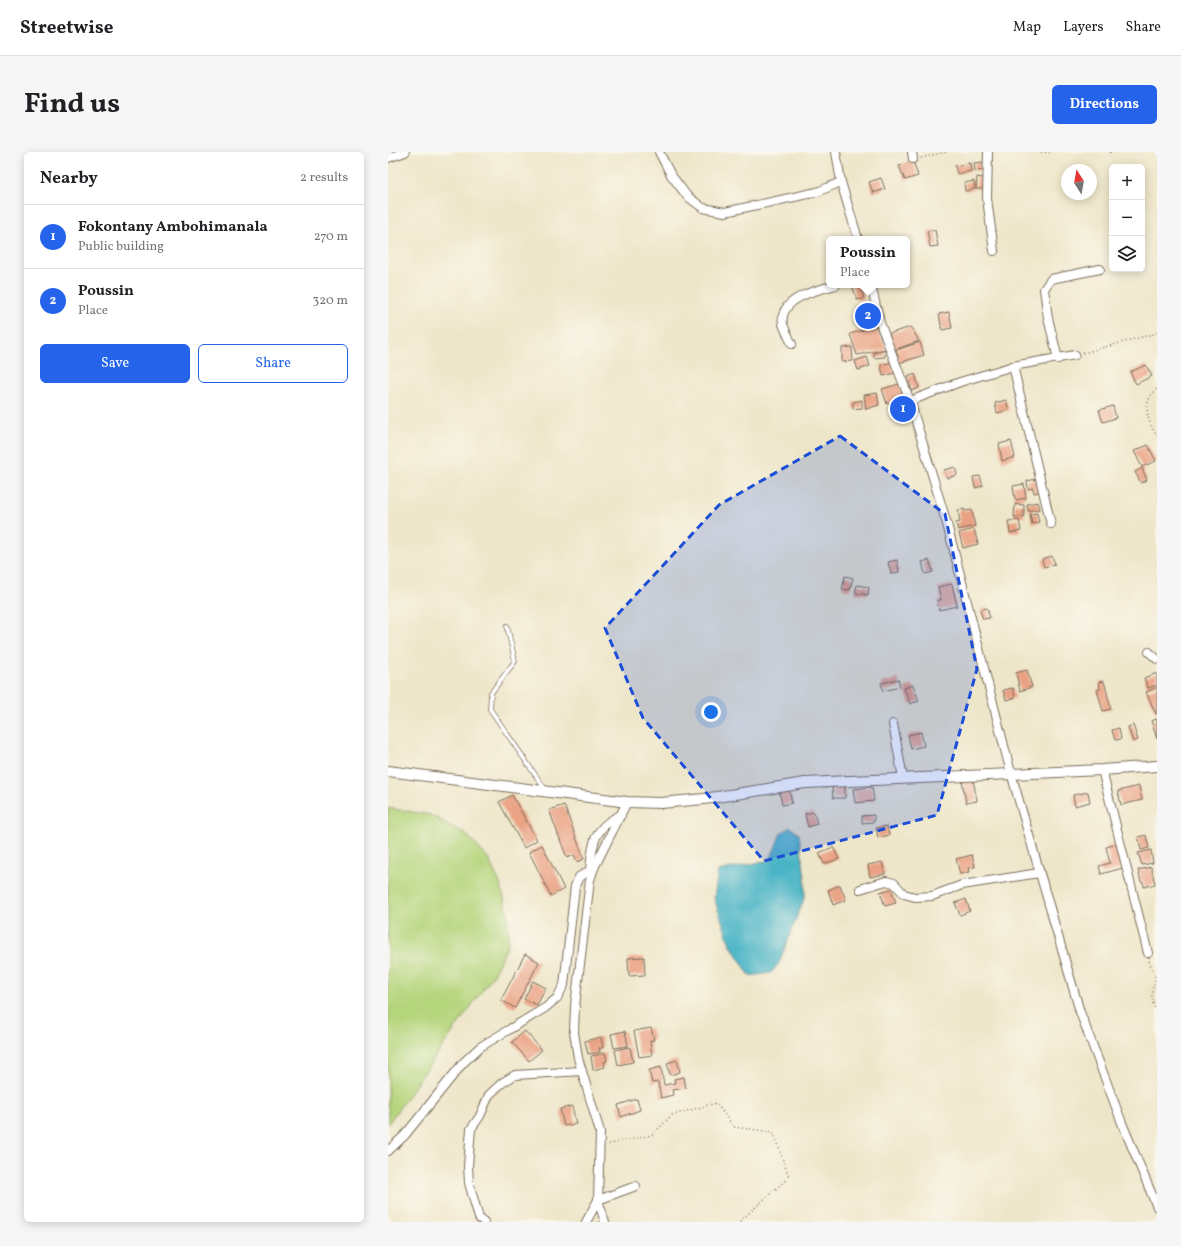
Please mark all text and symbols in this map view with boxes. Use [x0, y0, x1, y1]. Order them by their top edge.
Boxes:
text: Streetwise [20, 15, 113, 41]
text: Map [1013, 18, 1041, 37]
text: Layers [1063, 18, 1103, 37]
text: Share [1125, 18, 1161, 37]
text: Find us [24, 85, 120, 124]
button: Directions [1052, 85, 1157, 124]
north arrow [1061, 164, 1097, 200]
map controls [1109, 164, 1145, 272]
button: + [1109, 164, 1145, 200]
text: Nearby [40, 167, 98, 190]
text: 2 results [300, 169, 348, 187]
button: − [1109, 200, 1145, 236]
text: Fokontany Ambohimanala [78, 217, 268, 238]
text: 1 [50, 228, 56, 246]
text: 270 m [314, 228, 348, 246]
popup [826, 236, 910, 288]
button: layers [1109, 236, 1145, 272]
text: Public building [78, 238, 164, 256]
text: Poussin [840, 243, 896, 264]
text: Place [840, 264, 870, 282]
text: Poussin [78, 281, 134, 302]
text: 2 [50, 292, 56, 310]
text: 320 m [313, 292, 348, 310]
pin: 2 [855, 301, 881, 331]
text: Place [78, 302, 108, 320]
button: Save [40, 344, 190, 383]
button: Share [198, 344, 348, 383]
pin: 1 [890, 394, 916, 424]
your location [701, 702, 721, 722]

